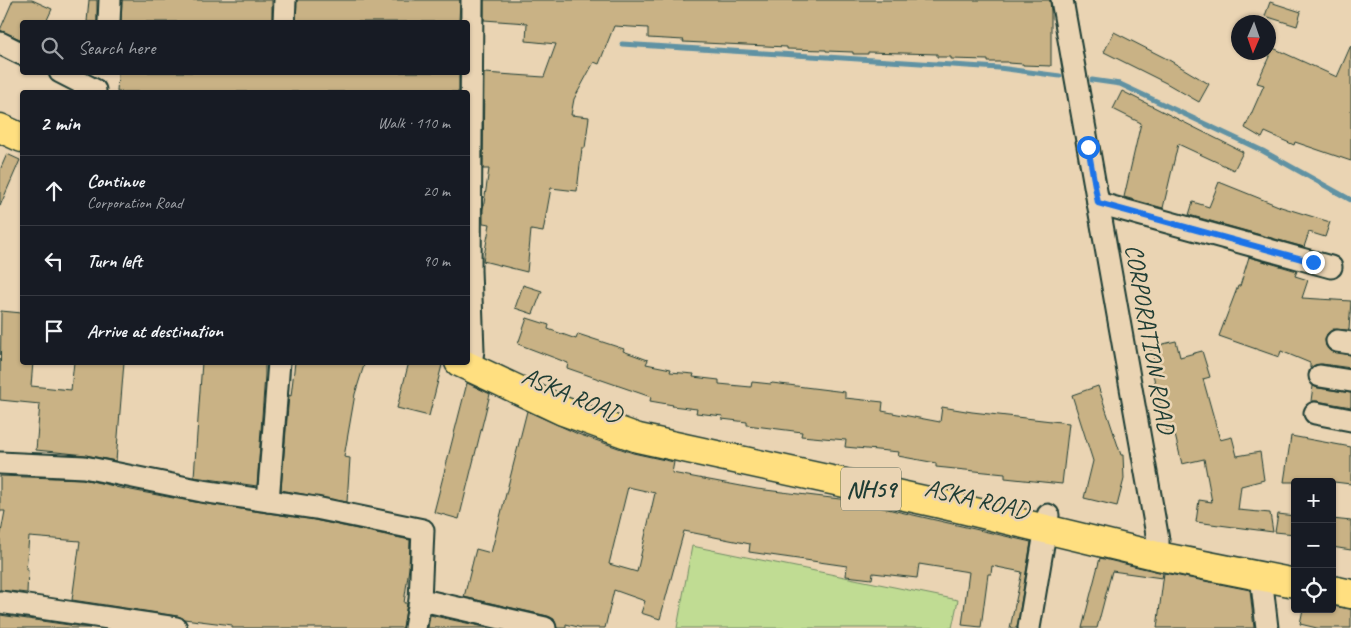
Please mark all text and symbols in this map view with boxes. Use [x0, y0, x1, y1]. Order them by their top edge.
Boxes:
north arrow [1231, 15, 1276, 60]
search box [20, 20, 470, 75]
icon: search [38, 34, 66, 62]
text: Search here [78, 36, 155, 60]
text: 2 min [40, 110, 80, 136]
text: Walk · 110 m [378, 113, 450, 133]
route start [1077, 136, 1100, 159]
text: Continue [87, 169, 144, 193]
icon: ahead [40, 177, 68, 205]
text: 20 m [423, 181, 450, 201]
text: Corporation Road [87, 193, 182, 213]
street label: CORPORATION ROAD [1118, 242, 1183, 438]
icon: left [40, 247, 68, 275]
text: Turn left [87, 249, 142, 273]
text: 90 m [423, 251, 450, 271]
route end [1302, 251, 1325, 274]
icon: arrive [40, 317, 68, 345]
text: Arrive at destination [87, 319, 223, 343]
street label: ASKA ROAD [517, 360, 629, 431]
road number: NH59 [841, 468, 901, 510]
street label: ASKA ROAD [922, 471, 1035, 527]
map controls [1291, 478, 1336, 613]
button: + [1291, 478, 1336, 523]
button: − [1291, 523, 1336, 568]
button: locate [1291, 568, 1336, 613]

